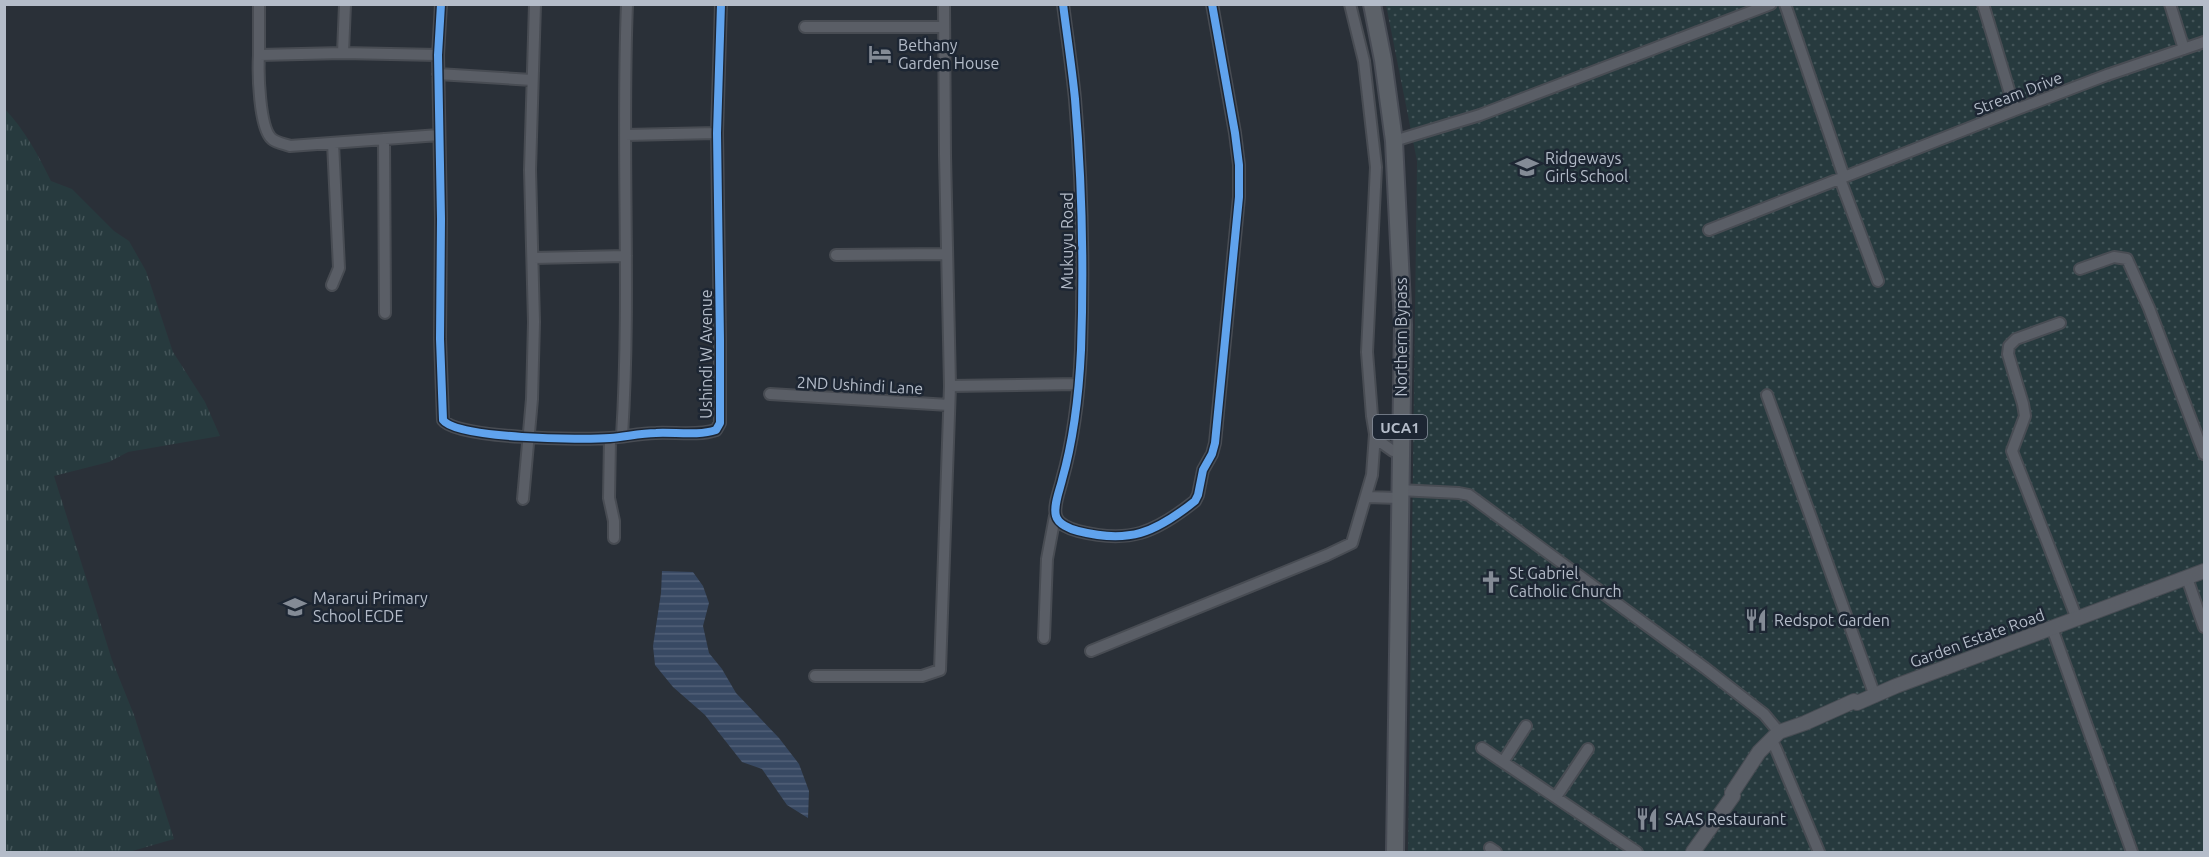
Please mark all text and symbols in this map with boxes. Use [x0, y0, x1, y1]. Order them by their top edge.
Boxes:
place label: Bethany Garden House [898, 36, 999, 72]
hotel icon: Bethany Garden House [867, 41, 893, 67]
street label: Stream Drive [1971, 68, 2065, 118]
place label: Ridgeways Girls School [1545, 149, 1628, 185]
school or university icon: Ridgeways Girls School [1514, 154, 1540, 180]
street label: Mukuyu Road [1058, 192, 1076, 290]
street label: Northern Bypass [1392, 277, 1410, 397]
street label: Ushindi W Avenue [697, 289, 715, 419]
street label: 2ND Ushindi Lane [796, 373, 924, 397]
road number: UCA1 [1373, 415, 1427, 439]
place label: St Gabriel Catholic Church [1509, 564, 1622, 600]
church icon: St Gabriel Catholic Church [1478, 569, 1504, 595]
place label: Mararui Primary School ECDE [313, 589, 428, 625]
school or university icon: Mararui Primary School ECDE [282, 594, 308, 620]
street label: Garden Estate Road [1907, 605, 2047, 671]
restaurant icon: Redspot Garden [1743, 607, 1769, 633]
place label: Redspot Garden [1774, 611, 1890, 629]
restaurant icon: SAAS Restaurant [1634, 806, 1660, 832]
place label: SAAS Restaurant [1665, 810, 1787, 828]

